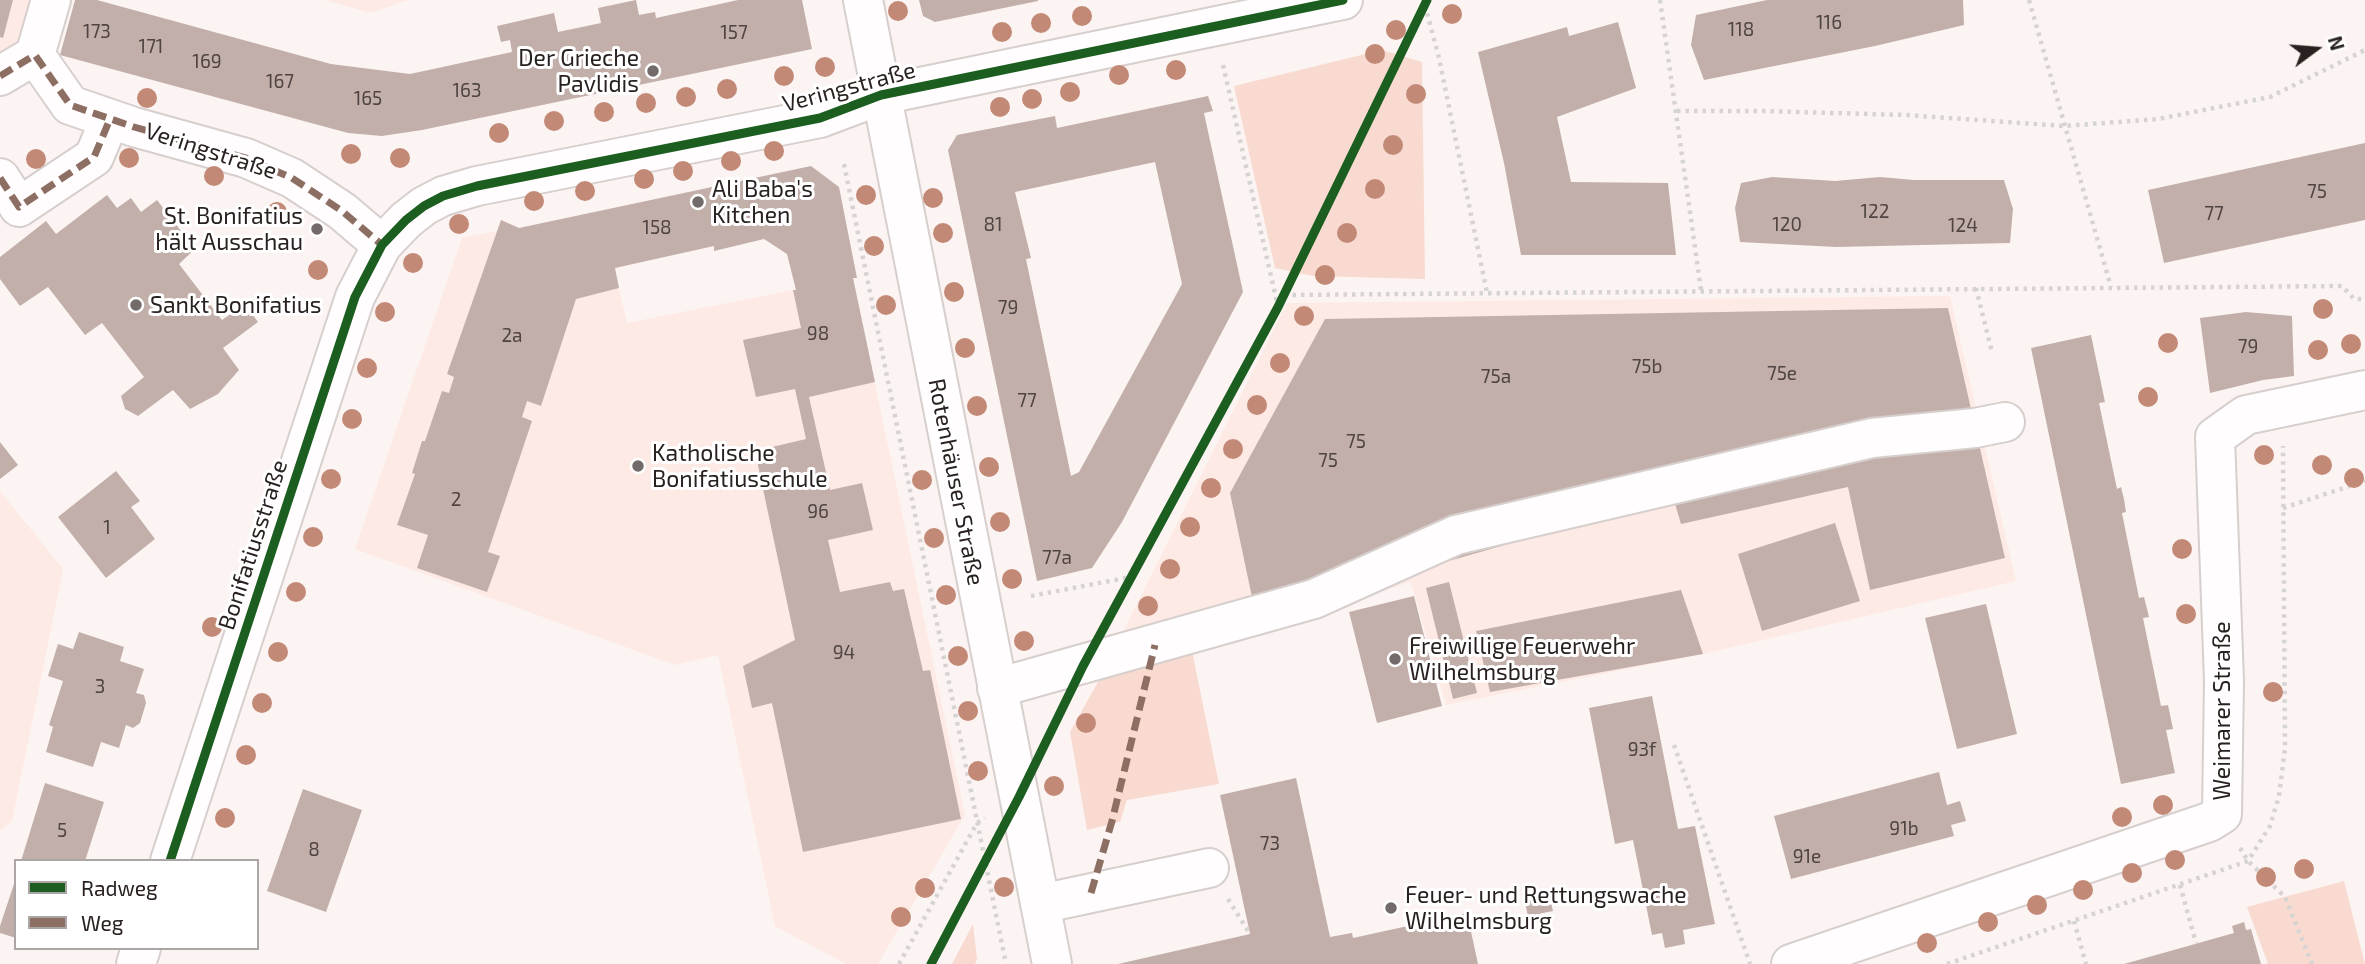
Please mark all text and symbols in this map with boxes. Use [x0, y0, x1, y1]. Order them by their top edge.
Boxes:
house number: 116 [1816, 12, 1842, 34]
north arrow [2281, 14, 2351, 84]
house number: 118 [1728, 19, 1754, 41]
house number: 173 [83, 21, 111, 43]
house number: 157 [720, 22, 748, 44]
text: N [2324, 33, 2350, 53]
house number: 171 [139, 36, 163, 58]
place label: Der Grieche Pavlidis [518, 44, 639, 98]
house number: 169 [192, 51, 222, 73]
street label: Veringstraße [779, 56, 919, 118]
marker: Der Grieche Pavlidis [645, 63, 661, 79]
house number: 167 [266, 71, 294, 93]
house number: 163 [453, 80, 481, 102]
house number: 165 [354, 88, 382, 110]
street label: Veringstraße [142, 117, 280, 185]
place label: Ali Baba's Kitchen [712, 175, 813, 229]
house number: 75 [2307, 181, 2327, 203]
marker: Ali Baba's Kitchen [690, 194, 706, 210]
house number: 122 [1861, 201, 1889, 223]
place label: St. Bonifatius hält Ausschau [155, 202, 303, 256]
house number: 77 [2204, 203, 2224, 225]
house number: 81 [983, 214, 1003, 236]
house number: 120 [1772, 214, 1802, 236]
house number: 124 [1948, 215, 1978, 237]
house number: 158 [642, 217, 672, 239]
marker: St. Bonifatius hält Ausschau [309, 221, 325, 237]
place label: Sankt Bonifatius [150, 291, 322, 319]
marker: Sankt Bonifatius [128, 297, 144, 313]
house number: 79 [998, 297, 1018, 319]
house number: 98 [807, 323, 829, 345]
house number: 2a [501, 325, 523, 347]
house number: 79 [2238, 336, 2258, 358]
house number: 75b [1632, 356, 1662, 378]
house number: 75e [1767, 363, 1797, 385]
house number: 75a [1481, 366, 1511, 388]
street label: Rotenhäuser Straße [922, 376, 990, 588]
house number: 77 [1017, 390, 1037, 412]
house number: 75 [1346, 431, 1366, 453]
place label: Katholische Bonifatiusschule [652, 439, 828, 493]
house number: 75 [1318, 450, 1338, 472]
street label: Bonifatiusstraße [212, 456, 294, 634]
marker: Katholische Bonifatiusschule [630, 458, 646, 474]
house number: 2 [451, 489, 461, 511]
house number: 96 [807, 501, 829, 523]
house number: 1 [103, 517, 111, 539]
house number: 77a [1042, 547, 1072, 569]
street label: Weimarer Straße [2208, 621, 2236, 801]
place label: Freiwillige Feuerwehr Wilhelmsburg [1409, 632, 1635, 686]
house number: 94 [833, 642, 855, 664]
marker: Freiwillige Feuerwehr Wilhelmsburg [1387, 651, 1403, 667]
house number: 3 [95, 676, 105, 698]
house number: 93f [1628, 739, 1656, 761]
house number: 91b [1889, 818, 1919, 840]
house number: 5 [57, 820, 67, 842]
house number: 73 [1260, 833, 1280, 855]
house number: 8 [308, 839, 320, 861]
house number: 91e [1793, 846, 1821, 868]
legend [14, 859, 259, 950]
text: Radweg [81, 875, 158, 900]
place label: Feuer- und Rettungswache Wilhelmsburg [1405, 881, 1687, 935]
marker: Feuer- und Rettungswache Wilhelmsburg [1383, 900, 1399, 916]
text: Weg [81, 910, 124, 935]

